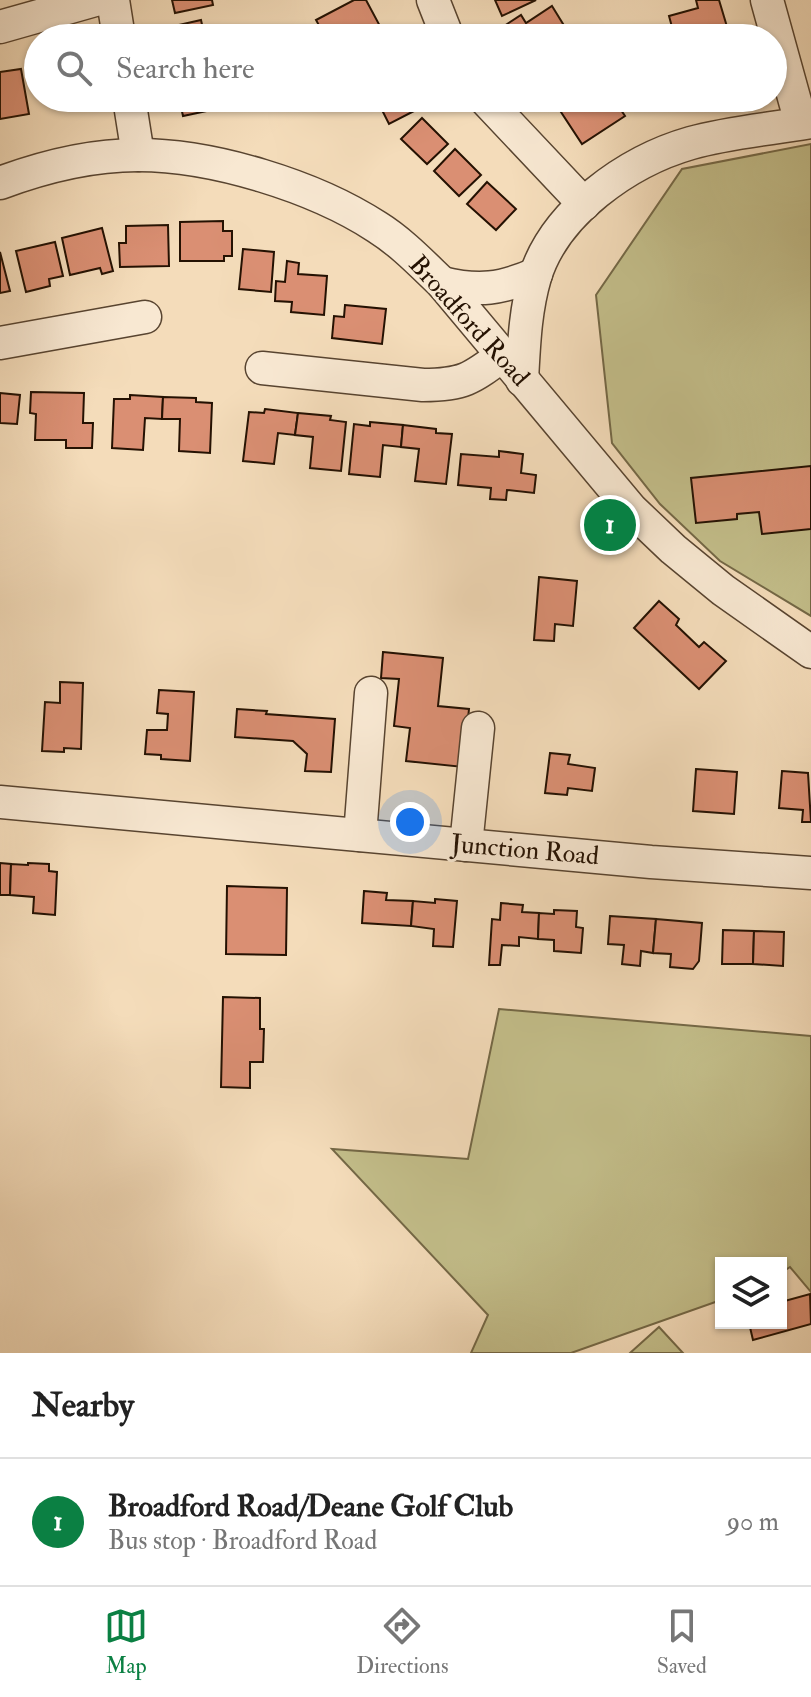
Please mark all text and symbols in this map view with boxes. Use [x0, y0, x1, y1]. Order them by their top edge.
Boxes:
search box [24, 24, 787, 112]
icon: search [52, 46, 96, 90]
text: Search here [116, 50, 255, 87]
street label: Broadford Road [402, 249, 536, 393]
pin: 1 [584, 495, 636, 555]
your location [390, 802, 430, 842]
street label: Junction Road [449, 828, 600, 872]
map controls [715, 1257, 787, 1329]
button: layers [715, 1257, 787, 1329]
text: Nearby [32, 1384, 134, 1427]
text: Broadford Road/Deane Golf Club [108, 1488, 513, 1525]
text: 1 [53, 1506, 63, 1538]
text: 90 m [727, 1506, 779, 1538]
text: Bus stop · Broadford Road [108, 1525, 377, 1557]
tab: Map [104, 1604, 148, 1680]
tab: Directions [356, 1604, 449, 1680]
tab: Saved [657, 1604, 707, 1680]

